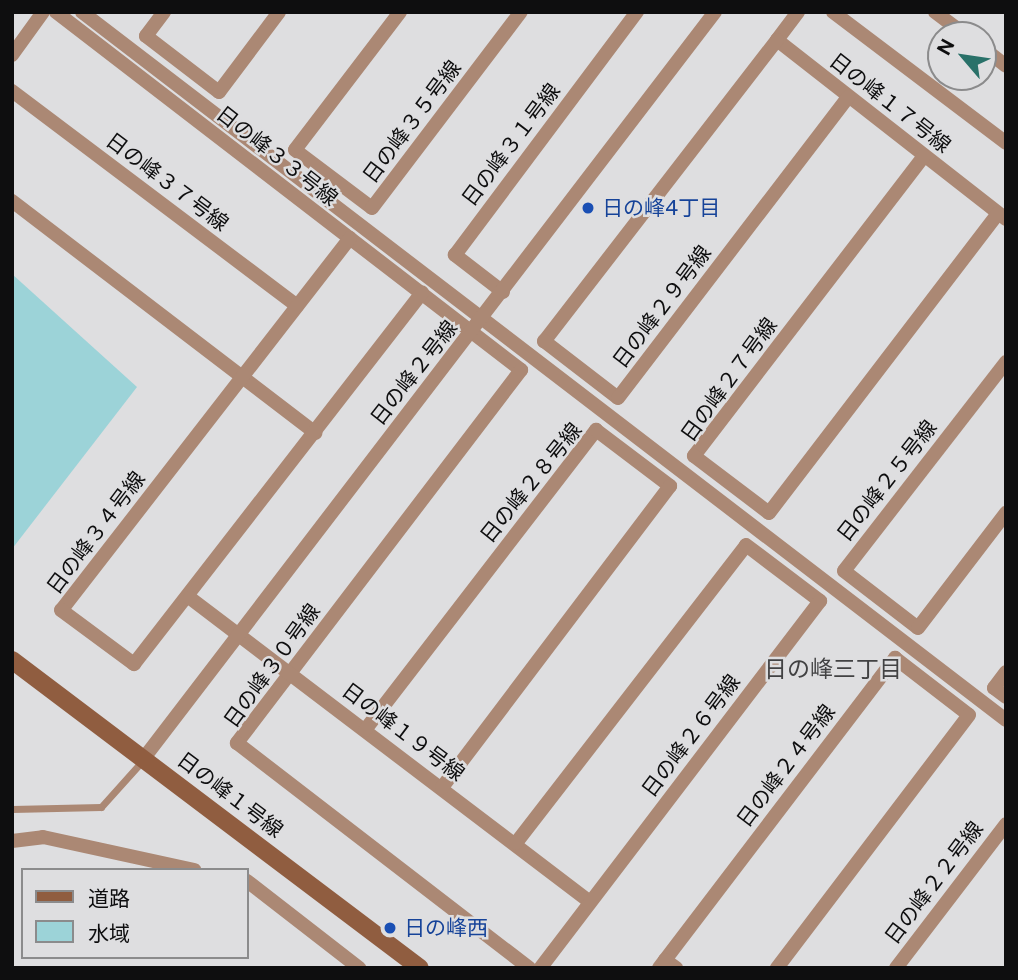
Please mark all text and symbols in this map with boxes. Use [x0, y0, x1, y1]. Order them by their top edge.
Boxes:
north arrow [927, 21, 997, 91]
text: N [932, 35, 959, 59]
street label: 日の峰１７号線 [824, 48, 956, 158]
street label: 日の峰３５号線 [358, 56, 466, 188]
street label: 日の峰３１号線 [457, 79, 565, 211]
street label: 日の峰３３号線 [211, 101, 343, 211]
street label: 日の峰３７号線 [101, 128, 233, 236]
place label: 日の峰4丁目 [602, 195, 720, 221]
marker: 日の峰4丁目 [580, 200, 596, 216]
street label: 日の峰２９号線 [608, 241, 716, 373]
street label: 日の峰２７号線 [676, 313, 782, 447]
street label: 日の峰２号線 [365, 316, 463, 430]
street label: 日の峰２５号線 [832, 415, 942, 547]
street label: 日の峰２８号線 [475, 418, 587, 548]
street label: 日の峰３４号線 [42, 467, 150, 599]
street label: 日の峰３０号線 [219, 599, 325, 733]
district label: 日の峰三丁目 [764, 655, 902, 683]
street label: 日の峰２６号線 [637, 670, 745, 802]
street label: 日の峰１９号線 [337, 678, 469, 786]
street label: 日の峰２４号線 [732, 700, 840, 832]
street label: 日の峰１号線 [172, 747, 288, 843]
street label: 日の峰２２号線 [880, 817, 988, 949]
legend [21, 868, 248, 959]
text: 道路 [88, 886, 130, 911]
place label: 日の峰西 [404, 915, 488, 941]
marker: 日の峰西 [382, 920, 398, 936]
text: 水域 [88, 921, 130, 946]

